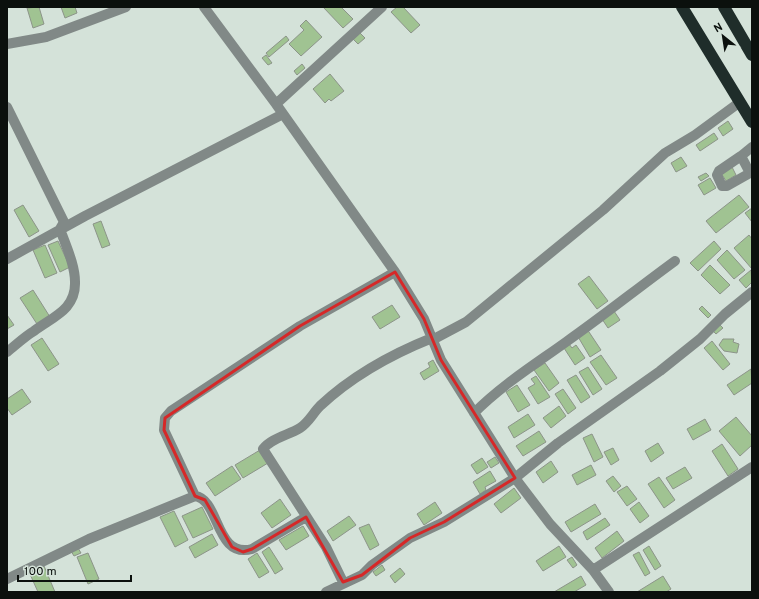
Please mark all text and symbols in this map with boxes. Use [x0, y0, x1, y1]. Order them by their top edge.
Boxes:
north arrow [703, 16, 743, 56]
text: N [712, 20, 725, 36]
scale bar [18, 557, 131, 583]
text: 100 m [24, 564, 57, 580]

